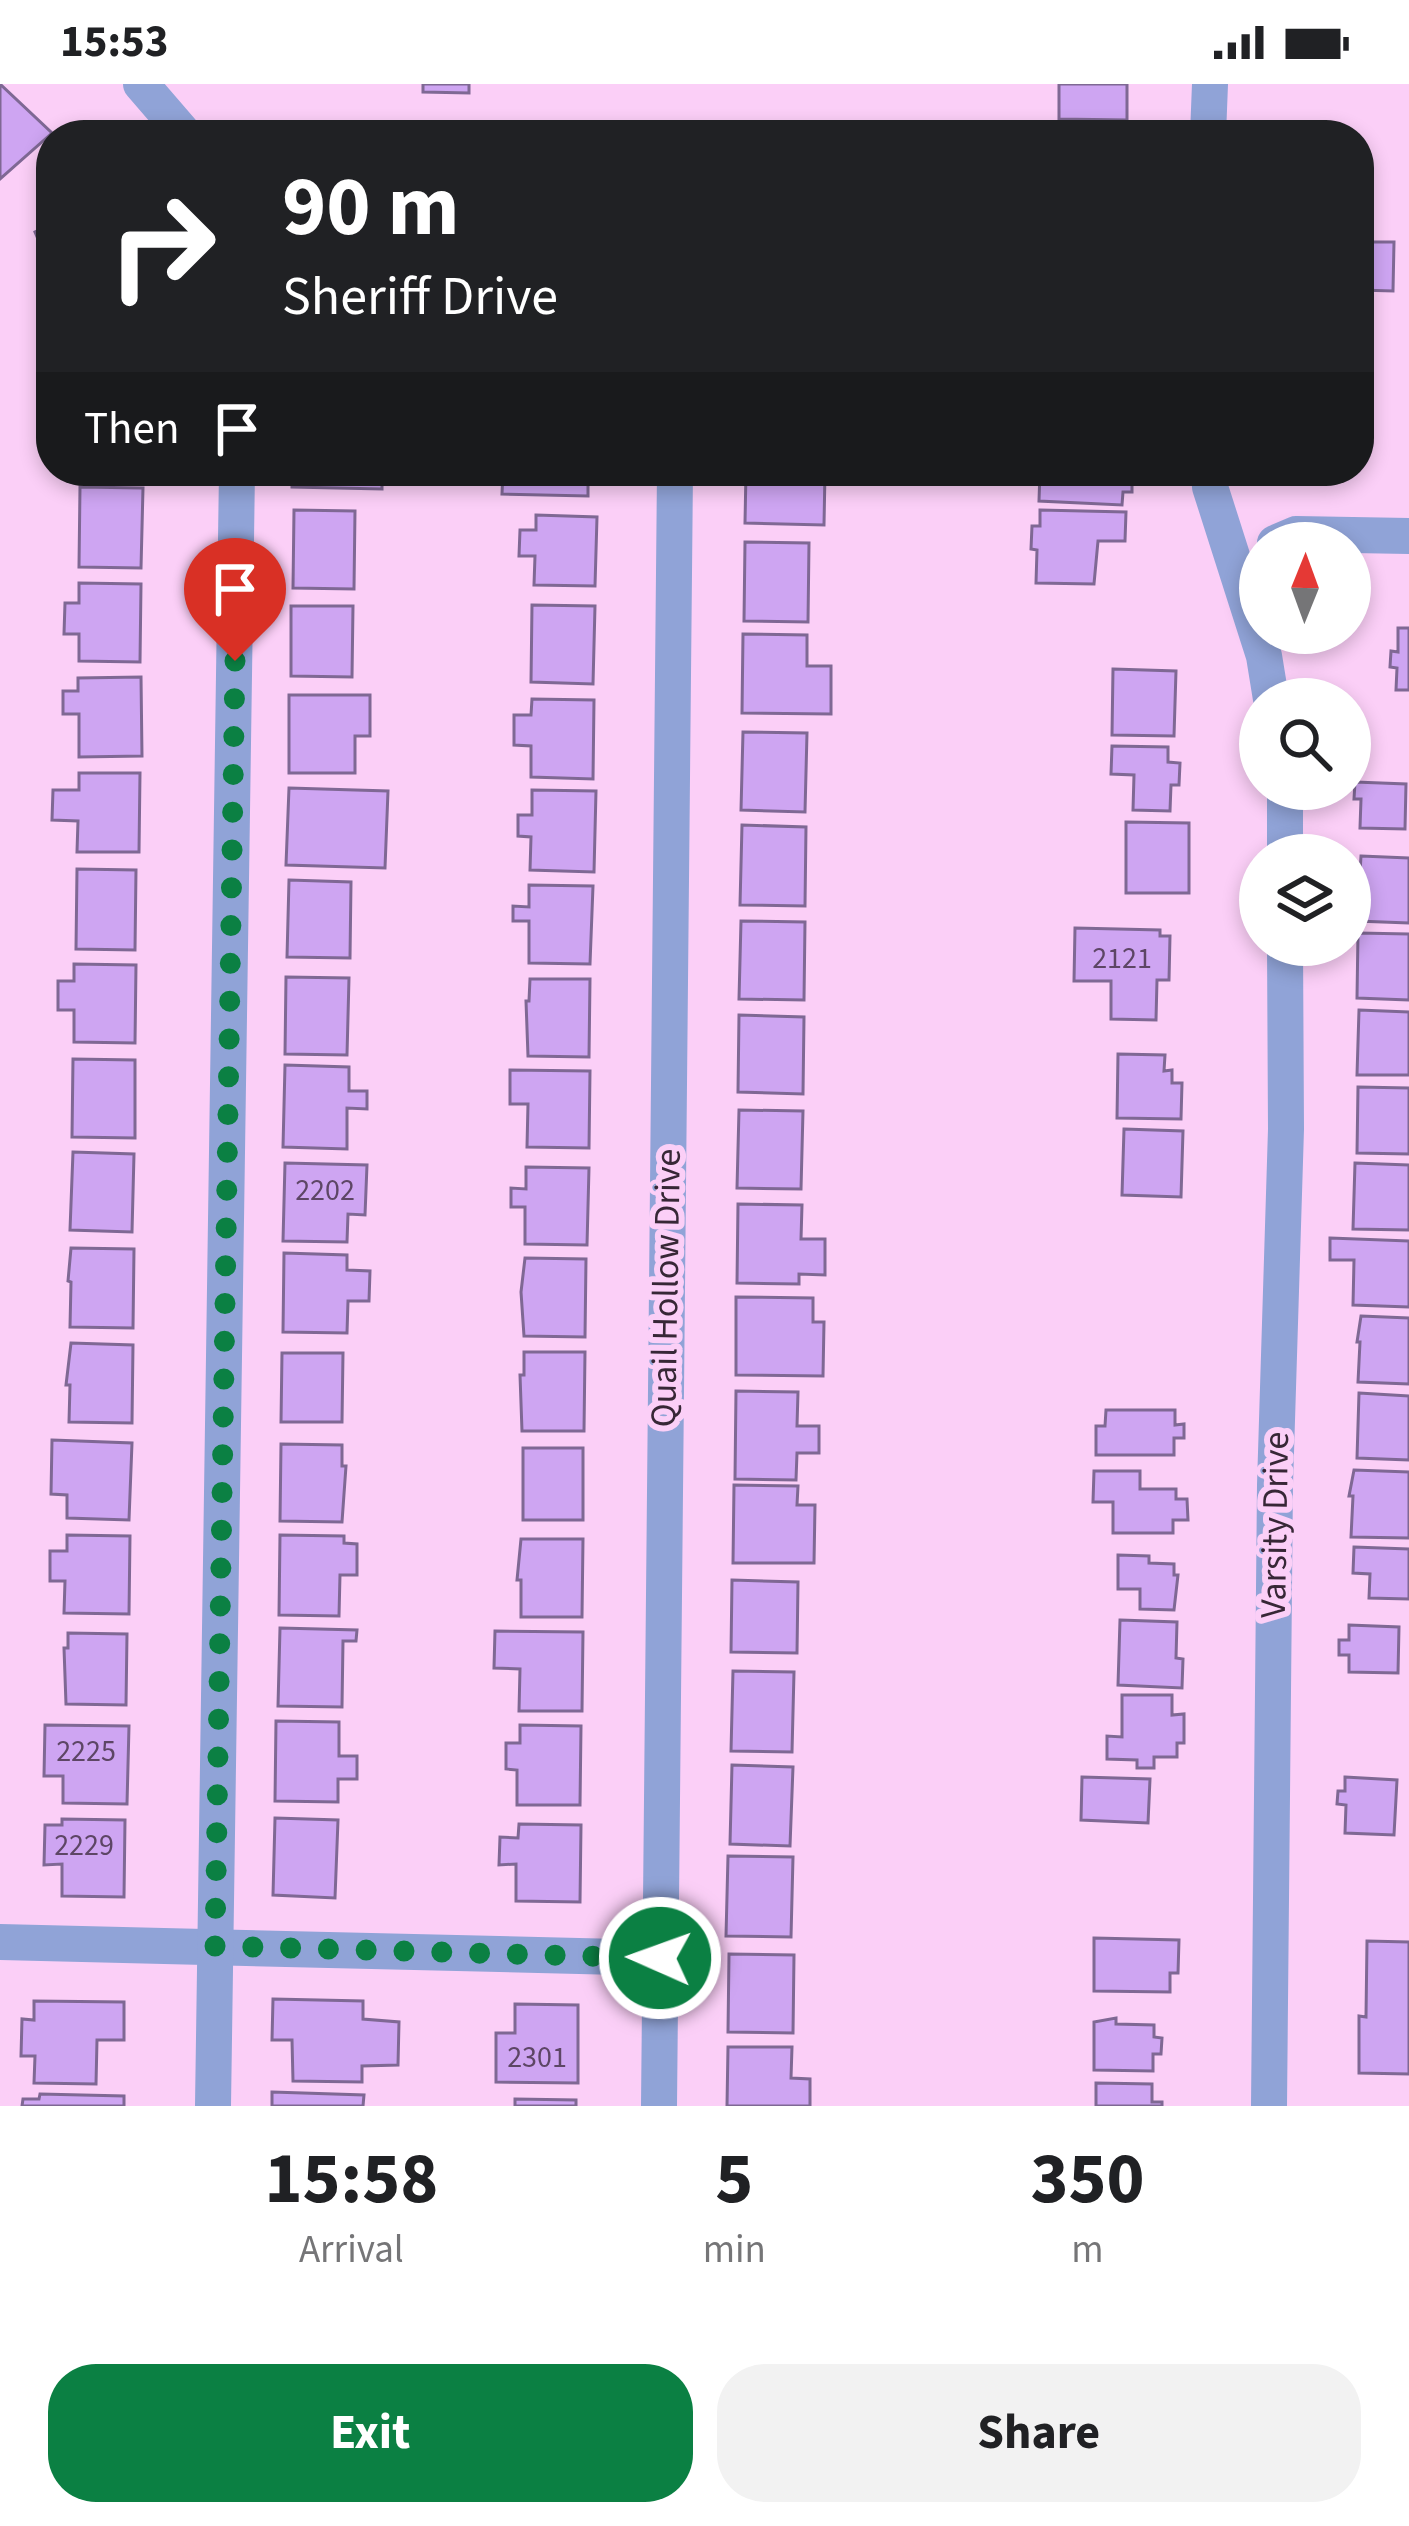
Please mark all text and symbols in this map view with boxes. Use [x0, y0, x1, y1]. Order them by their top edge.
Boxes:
text: 15:53 [60, 10, 169, 74]
text: 90 m [282, 148, 460, 268]
icon: right [84, 168, 240, 324]
text: Sheriff Drive [282, 259, 558, 336]
icon: arrive [204, 396, 270, 462]
text: Then [84, 397, 180, 461]
north arrow [1239, 522, 1371, 654]
map controls [1239, 522, 1371, 966]
pin [184, 538, 286, 661]
icon: arrive [202, 556, 268, 622]
button: search [1239, 678, 1371, 810]
button: layers [1239, 834, 1371, 966]
house number: 2121 [1092, 937, 1152, 980]
street label: Quail Hollow Drive [638, 1148, 694, 1428]
house number: 2202 [295, 1169, 355, 1212]
street label: Varsity Drive [1248, 1431, 1302, 1619]
house number: 2225 [56, 1730, 116, 1773]
house number: 2229 [54, 1824, 114, 1867]
position arrow [597, 1895, 723, 2021]
house number: 2301 [507, 2036, 567, 2079]
text: 15:58 [265, 2128, 438, 2231]
text: 5 [715, 2128, 753, 2231]
text: 350 [1030, 2128, 1145, 2231]
text: Arrival [299, 2222, 404, 2278]
text: min [703, 2222, 766, 2278]
text: m [1071, 2222, 1104, 2278]
button: Exit [48, 2364, 693, 2502]
button: Share [717, 2364, 1361, 2502]

